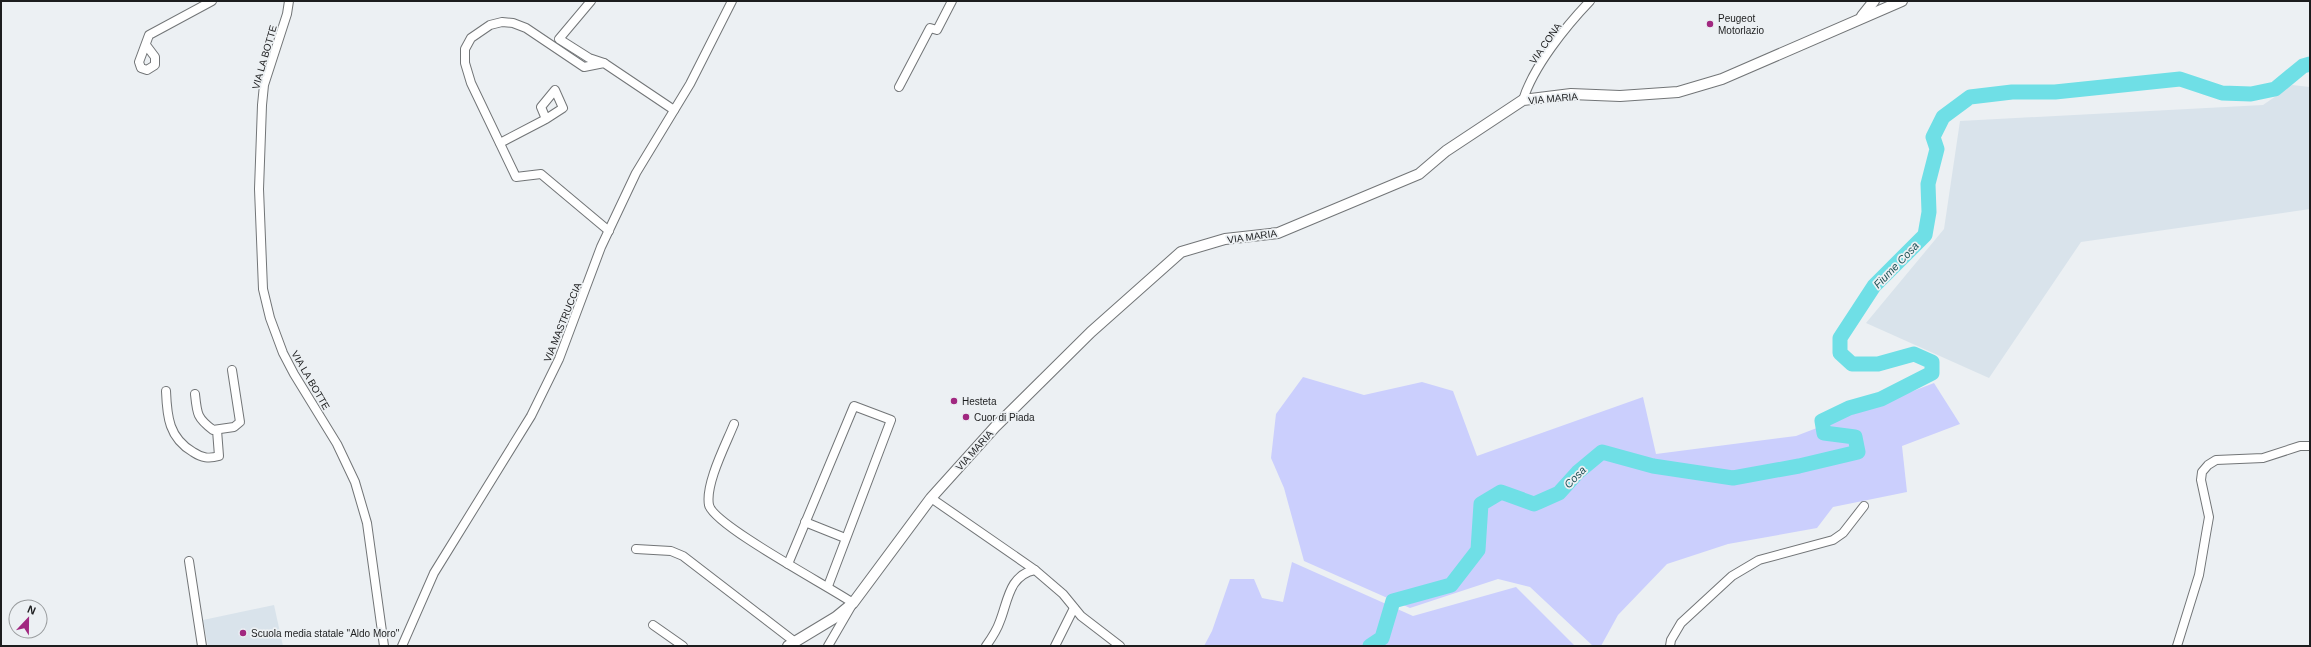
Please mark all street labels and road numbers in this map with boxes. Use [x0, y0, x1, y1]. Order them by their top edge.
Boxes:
street label: VIA CONA [1527, 21, 1564, 66]
street label: VIA LA BOTTE [250, 24, 279, 90]
street label: VIA MARIA [1528, 91, 1579, 106]
street label: VIA MARIA [1227, 228, 1278, 245]
street label: VIA MASTRUCCIA [542, 281, 584, 363]
street label: VIA LA BOTTE [289, 349, 332, 412]
street label: VIA MARIA [954, 428, 995, 473]

